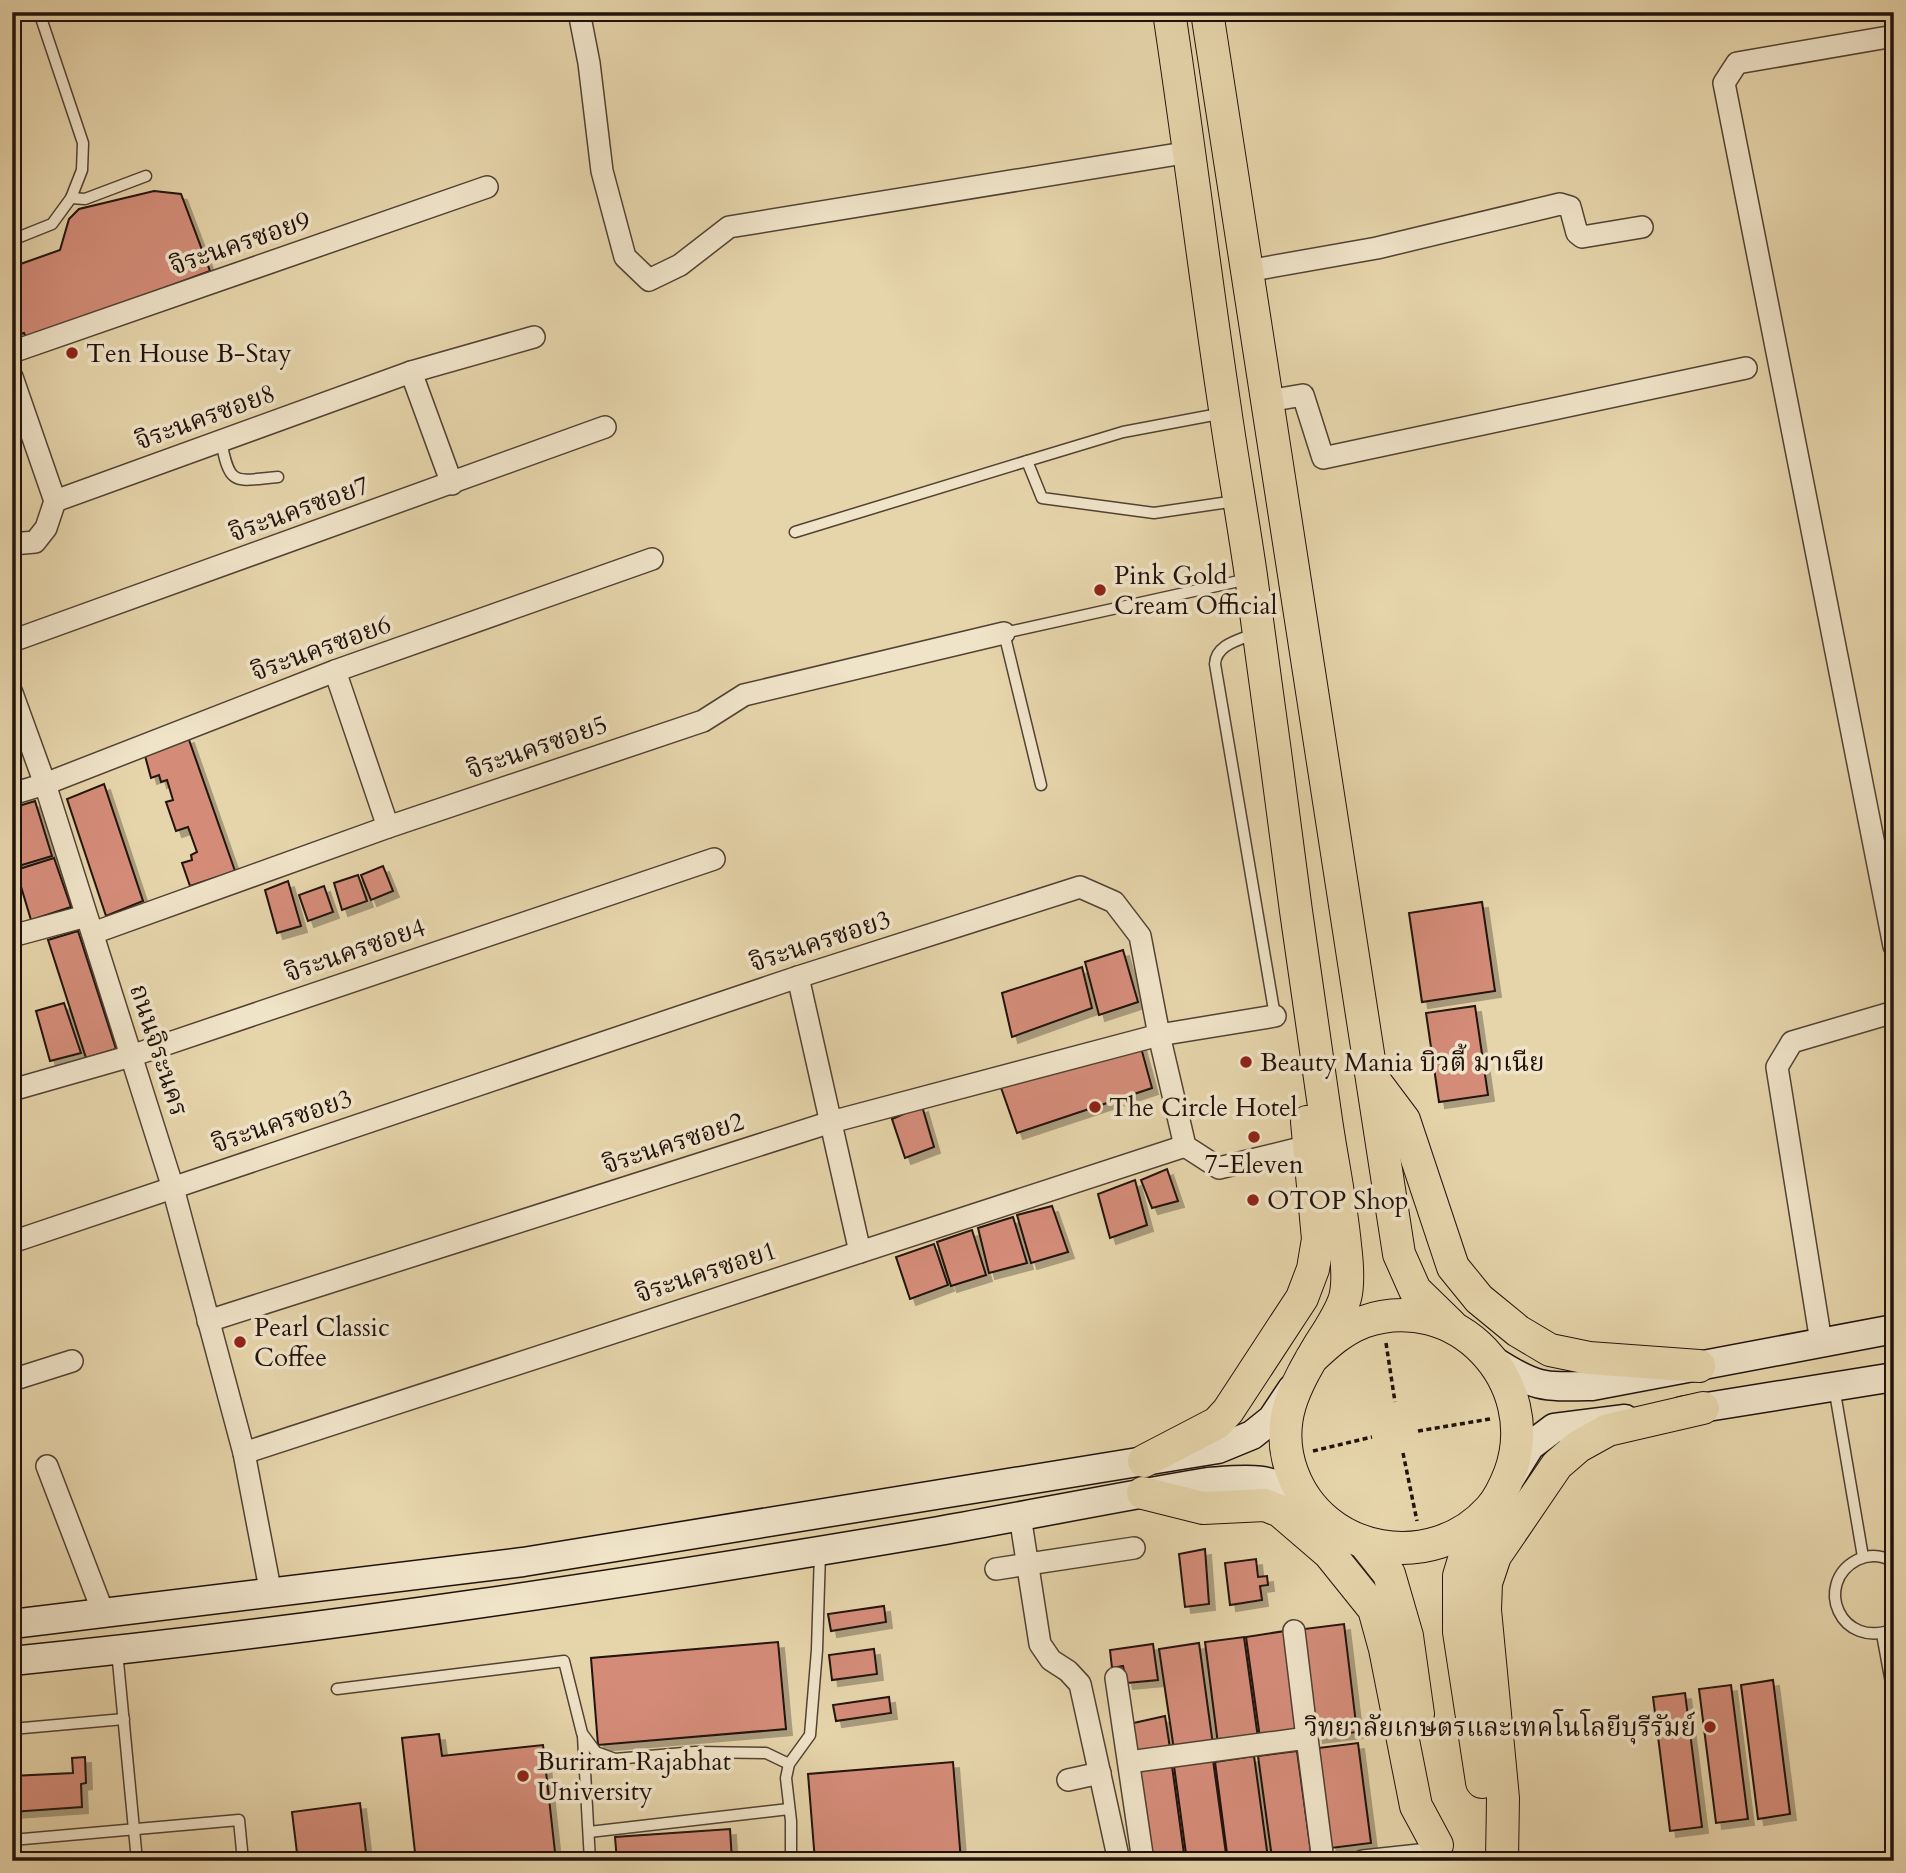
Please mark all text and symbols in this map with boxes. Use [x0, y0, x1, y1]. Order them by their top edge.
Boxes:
street label: จิระนครซอย9 [165, 203, 315, 283]
place label: Ten House B-Stay [86, 336, 292, 371]
marker: Ten House B-Stay [64, 345, 80, 361]
street label: จิระนครซอย8 [130, 375, 280, 459]
street label: จิระนครซอย7 [224, 467, 374, 551]
place label: Pink Gold Cream Official [1114, 558, 1278, 623]
marker: Pink Gold Cream Official [1092, 582, 1108, 598]
street label: จิระนครซอย6 [246, 606, 396, 690]
street label: จิระนครซอย5 [462, 707, 612, 787]
street label: จิระนครซอย3 [745, 902, 895, 980]
street label: จิระนครซอย4 [280, 910, 430, 990]
street label: ถนนจิระนคร [121, 979, 197, 1121]
place label: Beauty Mania บิวตี้ มาเนีย [1260, 1043, 1545, 1080]
marker: Beauty Mania บิวตี้ มาเนีย [1238, 1054, 1254, 1070]
street label: จิระนครซอย3 [207, 1081, 357, 1161]
place label: The Circle Hotel [1109, 1090, 1298, 1125]
marker: The Circle Hotel [1087, 1099, 1103, 1115]
street label: จิระนครซอย2 [598, 1104, 748, 1182]
marker: 7-Eleven [1246, 1129, 1262, 1145]
place label: 7-Eleven [1204, 1147, 1304, 1182]
place label: OTOP Shop [1267, 1183, 1409, 1218]
marker: OTOP Shop [1245, 1192, 1261, 1208]
street label: จิระนครซอย1 [631, 1233, 781, 1311]
place label: Pearl Classic Coffee [254, 1310, 390, 1375]
marker: Pearl Classic Coffee [232, 1334, 248, 1350]
place label: วิทยาลัยเกษตรและเทคโนโลยีบุรีรัมย์ [1304, 1709, 1696, 1745]
marker: วิทยาลัยเกษตรและเทคโนโลยีบุรีรัมย์ [1702, 1719, 1718, 1735]
place label: Buriram Rajabhat University [537, 1744, 731, 1809]
marker: Buriram Rajabhat University [515, 1768, 531, 1784]

